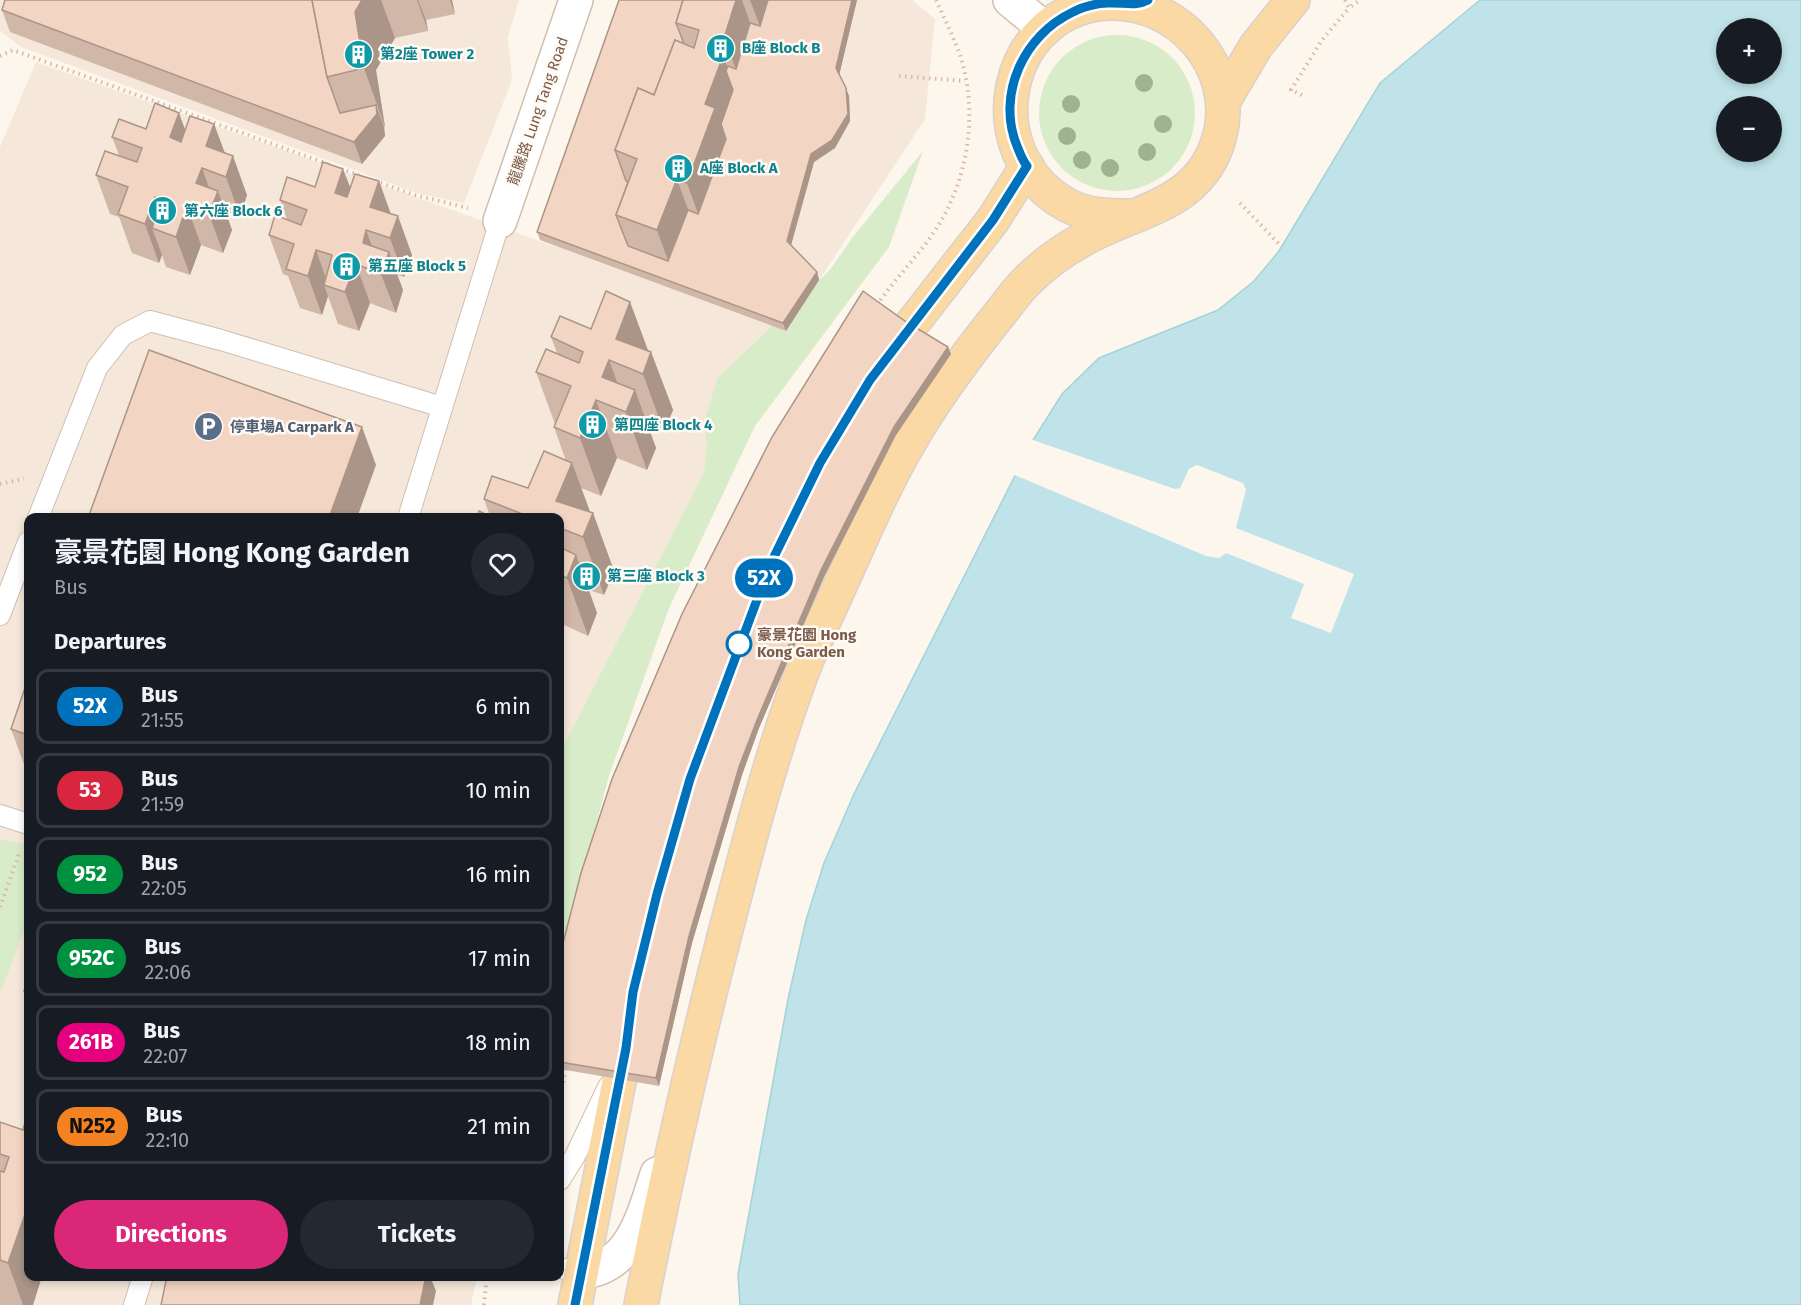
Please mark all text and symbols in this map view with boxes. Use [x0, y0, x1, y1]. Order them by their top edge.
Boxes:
map controls [1716, 18, 1782, 162]
button: + [1716, 18, 1782, 84]
building icon: B座 Block B [705, 32, 737, 64]
street label: 龍騰路 Lung Tang Road [504, 34, 572, 188]
building icon: 第2座 Tower 2 [343, 38, 375, 70]
place label: B座 Block B [742, 39, 820, 57]
place label: 第2座 Tower 2 [380, 45, 474, 63]
button: − [1716, 96, 1782, 162]
building icon: A座 Block A [663, 152, 695, 184]
place label: A座 Block A [699, 159, 779, 177]
building icon: 第六座 Block 6 [147, 195, 179, 227]
place label: 第六座 Block 6 [184, 202, 283, 220]
building icon: 第五座 Block 5 [331, 250, 363, 282]
place label: 第五座 Block 5 [368, 257, 466, 275]
building icon: 第四座 Block 4 [577, 409, 609, 441]
parking icon: 停車場A Carpark A [193, 411, 225, 443]
place label: 第四座 Block 4 [614, 416, 713, 434]
place label: 停車場A Carpark A [230, 418, 355, 436]
button: heart [471, 533, 534, 596]
text: 豪景花園 Hong Kong Garden [54, 536, 410, 569]
line badge: 52X [730, 558, 798, 598]
building icon: 第三座 Block 3 [570, 560, 602, 592]
text: 52X [747, 565, 781, 591]
place label: 第三座 Block 3 [607, 567, 705, 585]
text: Bus [54, 575, 87, 599]
place label: 豪景花園 Hong Kong Garden [757, 626, 857, 661]
text: Departures [54, 628, 166, 655]
marker: 豪景花園 Hong Kong Garden [726, 631, 752, 657]
text: Bus [141, 681, 178, 708]
text: 52X [73, 693, 107, 719]
text: 6 min [475, 693, 531, 720]
text: 21:55 [141, 708, 184, 732]
text: Bus [141, 765, 178, 792]
text: 53 [79, 777, 101, 803]
text: 10 min [465, 777, 531, 804]
text: 21:59 [141, 792, 184, 816]
text: Bus [141, 849, 178, 876]
text: 952 [73, 861, 107, 887]
text: 16 min [466, 861, 531, 888]
text: 22:05 [141, 876, 187, 900]
text: Bus [144, 933, 181, 960]
text: 952C [69, 945, 114, 971]
text: 17 min [468, 945, 531, 972]
text: 22:06 [144, 960, 191, 984]
text: Bus [143, 1017, 180, 1044]
text: 261B [69, 1029, 113, 1055]
text: 18 min [466, 1029, 531, 1056]
text: 22:07 [143, 1044, 187, 1068]
text: Bus [146, 1101, 182, 1128]
text: N252 [69, 1113, 116, 1139]
text: 21 min [467, 1113, 531, 1140]
text: 22:10 [146, 1128, 189, 1152]
button: Directions [54, 1200, 288, 1269]
button: Tickets [300, 1200, 534, 1269]

